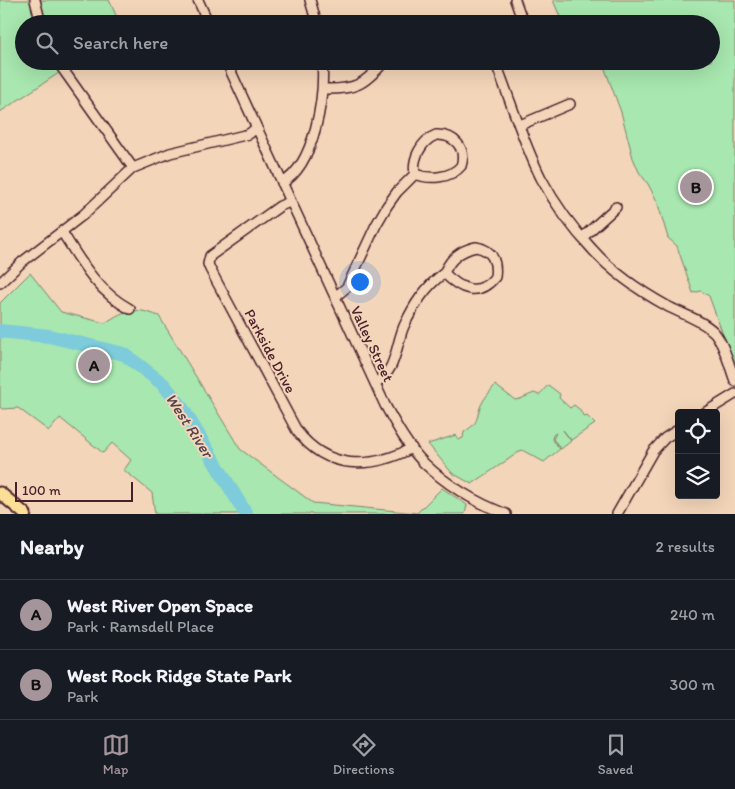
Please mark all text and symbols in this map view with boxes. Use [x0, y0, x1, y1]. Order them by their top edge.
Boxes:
search box [15, 15, 720, 70]
icon: search [33, 29, 61, 57]
text: Search here [73, 31, 168, 54]
pin: B [680, 168, 712, 206]
your location [347, 269, 373, 295]
street label: Valley Street [347, 303, 398, 385]
street label: Parkside Drive [240, 306, 300, 396]
pin: A [78, 346, 110, 384]
water label: West River [162, 389, 218, 462]
map controls [675, 409, 720, 499]
button: locate [675, 409, 720, 454]
button: layers [675, 454, 720, 499]
scale bar [15, 479, 132, 502]
text: 100 m [22, 482, 61, 499]
text: Nearby [20, 534, 84, 559]
text: 2 results [655, 537, 715, 556]
text: West River Open Space [67, 594, 253, 617]
text: A [31, 605, 41, 624]
text: 240 m [670, 605, 715, 624]
text: Park · Ramsdell Place [67, 617, 214, 636]
text: West Rock Ridge State Park [67, 664, 292, 687]
text: B [31, 675, 41, 694]
text: 300 m [670, 675, 715, 694]
text: Park [67, 687, 98, 706]
tab: Map [102, 731, 130, 778]
tab: Directions [333, 731, 394, 778]
tab: Saved [598, 731, 633, 778]

